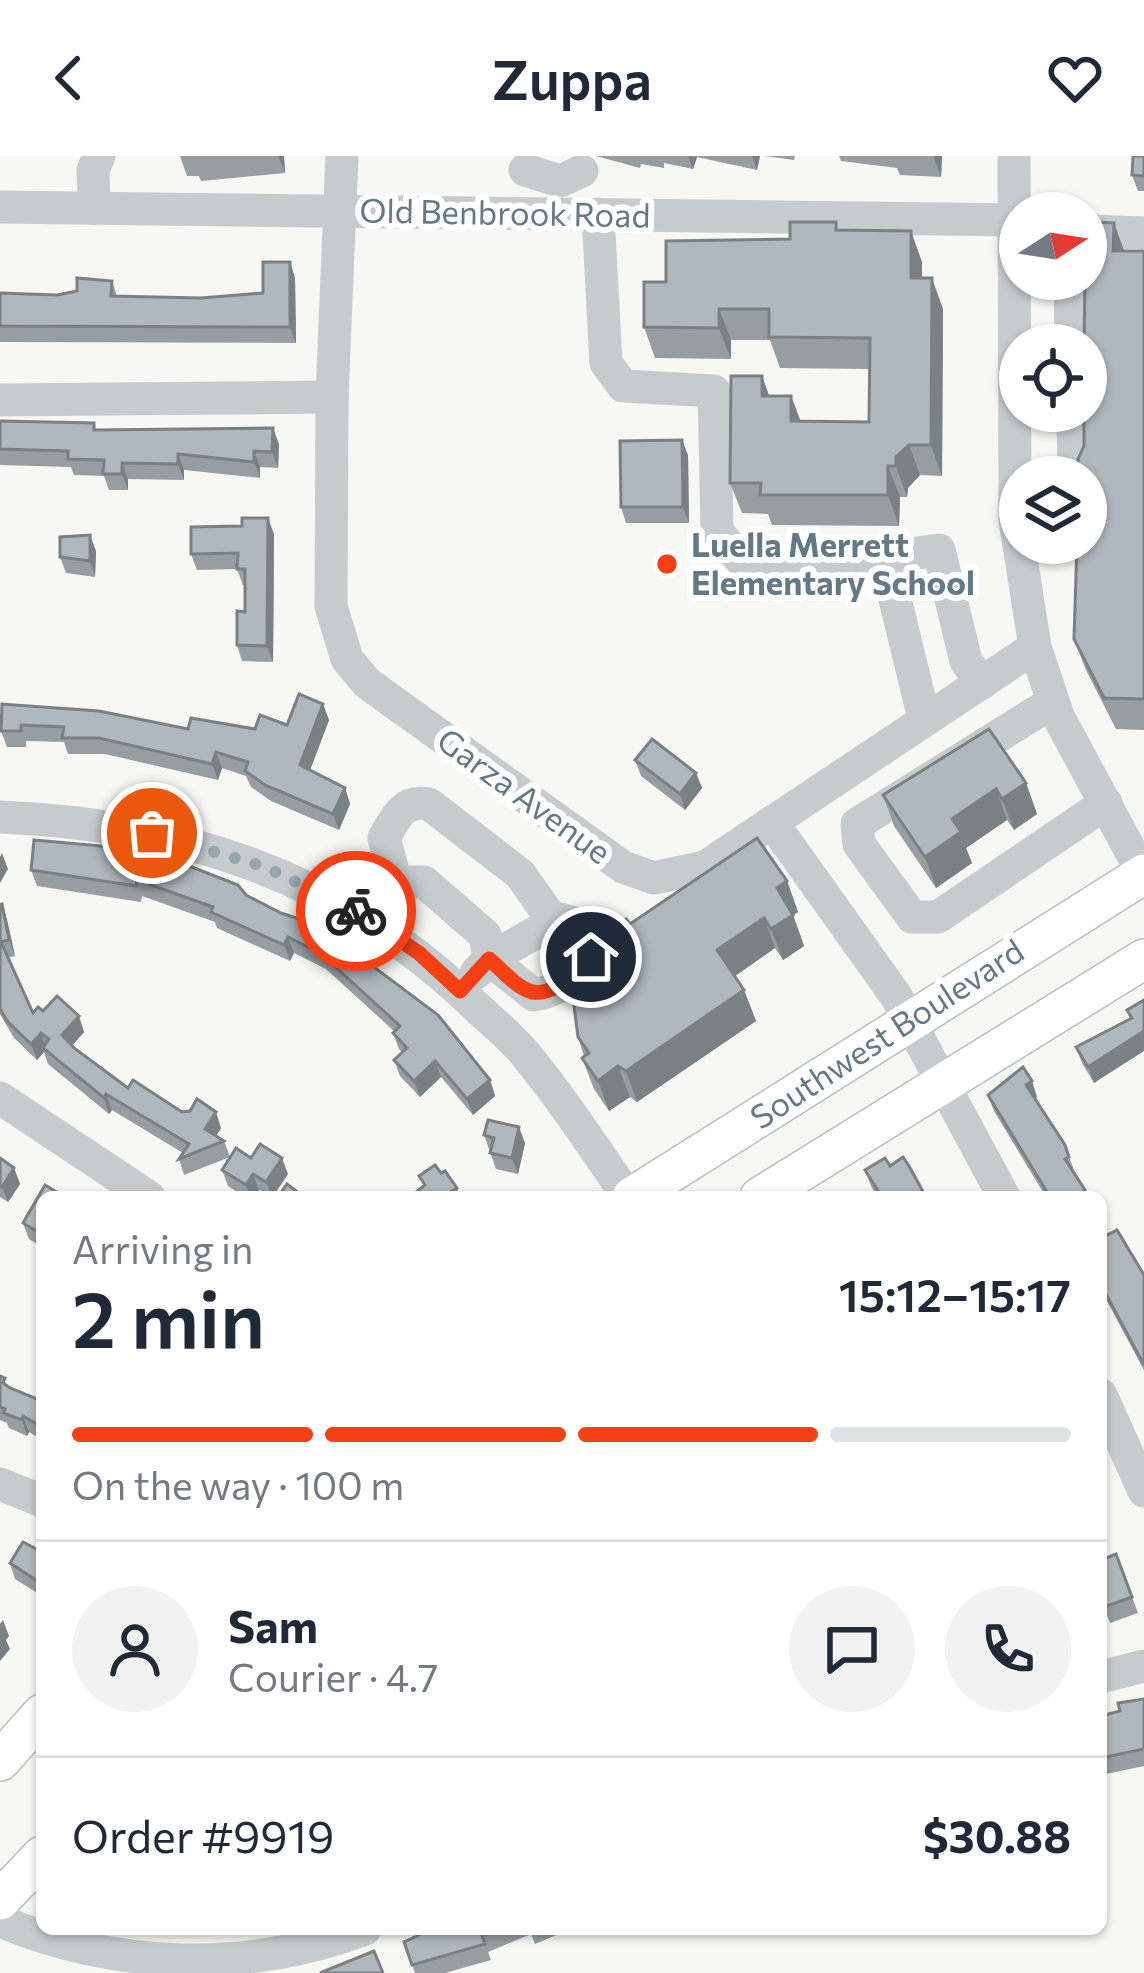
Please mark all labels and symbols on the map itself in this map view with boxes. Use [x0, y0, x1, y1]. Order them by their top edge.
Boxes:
street label: Old Benbrook Road [359, 188, 651, 235]
north arrow [999, 192, 1107, 300]
place label: Luella Merrett Elementary School [691, 523, 975, 602]
marker: Luella Merrett Elementary School [654, 551, 680, 577]
street label: Garza Avenue [430, 718, 620, 872]
pin [101, 782, 203, 884]
courier [296, 851, 416, 971]
pin [540, 906, 642, 1008]
street label: Southwest Boulevard [742, 929, 1031, 1137]

